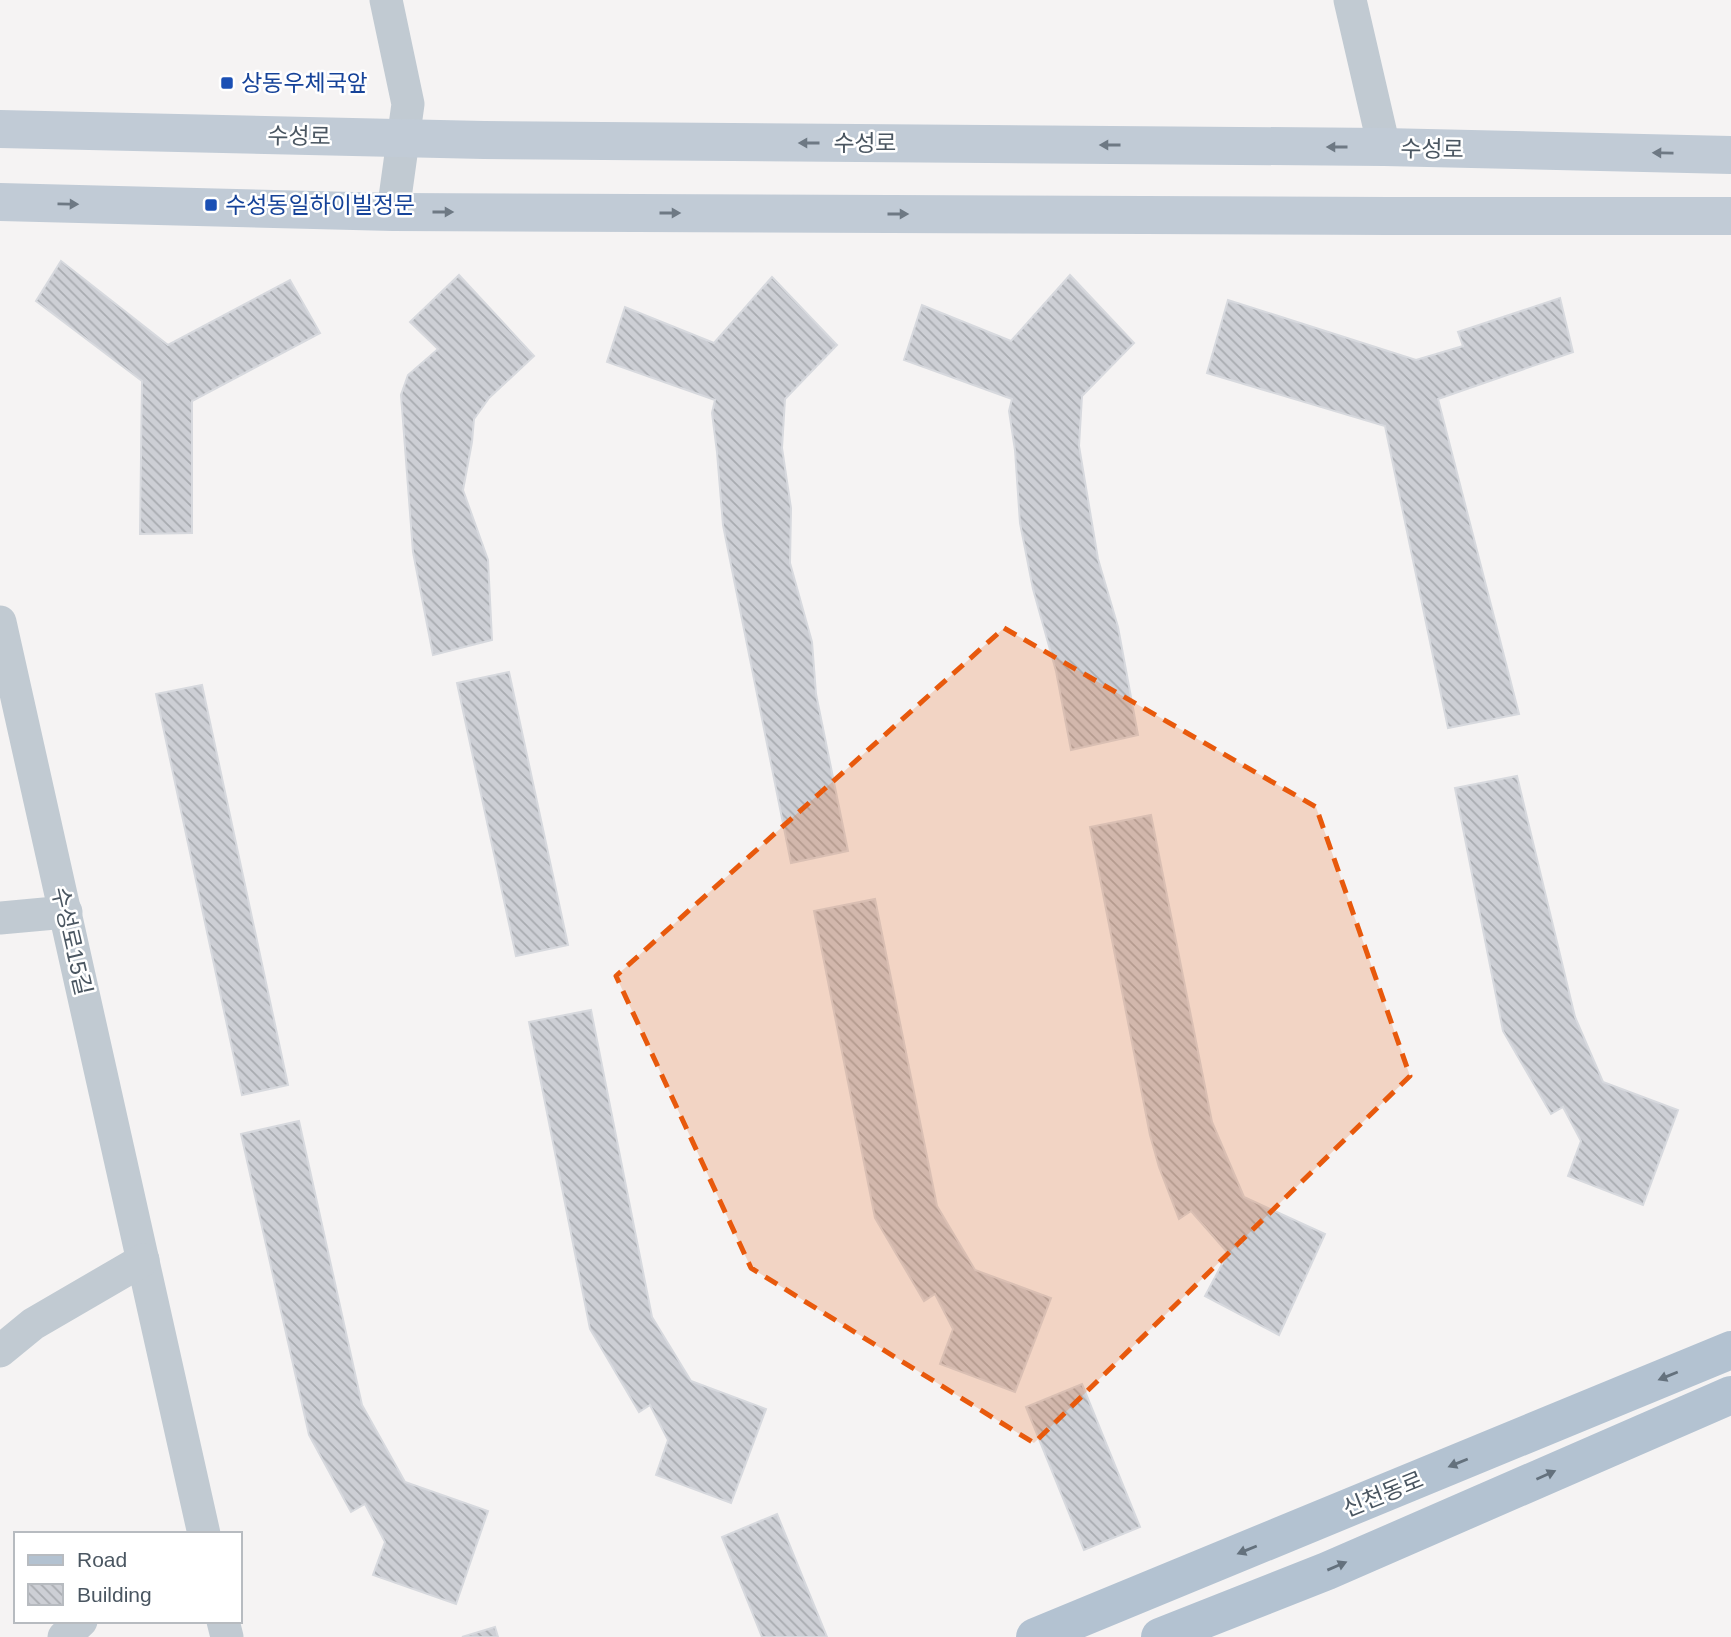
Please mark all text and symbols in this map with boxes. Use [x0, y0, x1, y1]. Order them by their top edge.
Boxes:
place label: 상동우체국앞 [241, 70, 368, 96]
marker: 상동우체국앞 [219, 75, 235, 91]
street label: 수성로 [267, 122, 331, 150]
street label: 수성로 [833, 130, 897, 156]
street label: 수성로 [1400, 135, 1464, 163]
one-way arrow [798, 137, 820, 149]
one-way arrow [1099, 139, 1121, 151]
one-way arrow [1326, 141, 1348, 153]
one-way arrow [1652, 148, 1674, 159]
place label: 수성동일하이빌정문 [225, 192, 415, 218]
marker: 수성동일하이빌정문 [203, 197, 219, 213]
one-way arrow [57, 198, 79, 209]
one-way arrow [432, 206, 454, 218]
one-way arrow [659, 207, 681, 219]
one-way arrow [887, 208, 909, 220]
street label: 수성로15길 [47, 884, 97, 998]
one-way arrow [1657, 1371, 1678, 1382]
one-way arrow [1447, 1458, 1468, 1469]
street label: 신천동로 [1339, 1466, 1427, 1522]
one-way arrow [1536, 1469, 1556, 1481]
legend [14, 1532, 242, 1623]
one-way arrow [1237, 1544, 1258, 1555]
text: Road [77, 1548, 127, 1571]
one-way arrow [1327, 1560, 1347, 1572]
text: Building [77, 1583, 152, 1606]

